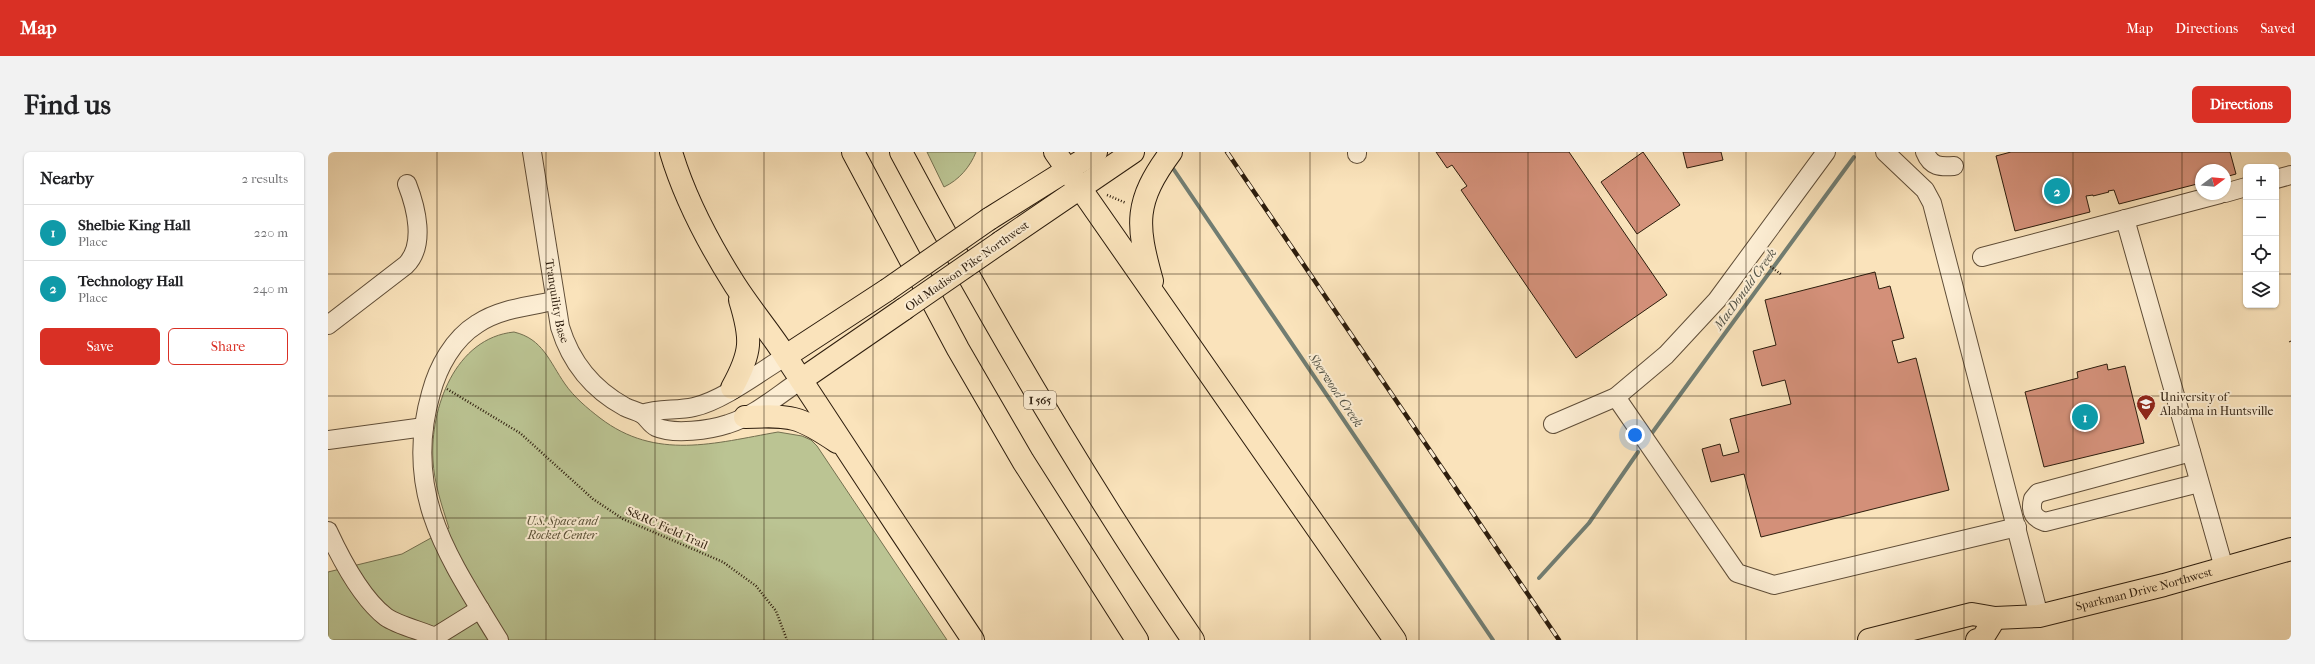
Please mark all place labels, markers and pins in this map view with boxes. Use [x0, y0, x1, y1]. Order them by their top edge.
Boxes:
pin: 2 [2044, 176, 2070, 206]
place label: University of Alabama in Huntsville [2159, 390, 2274, 418]
school or university icon: University of Alabama in Huntsville [2135, 393, 2157, 421]
pin: 1 [2072, 402, 2098, 432]

